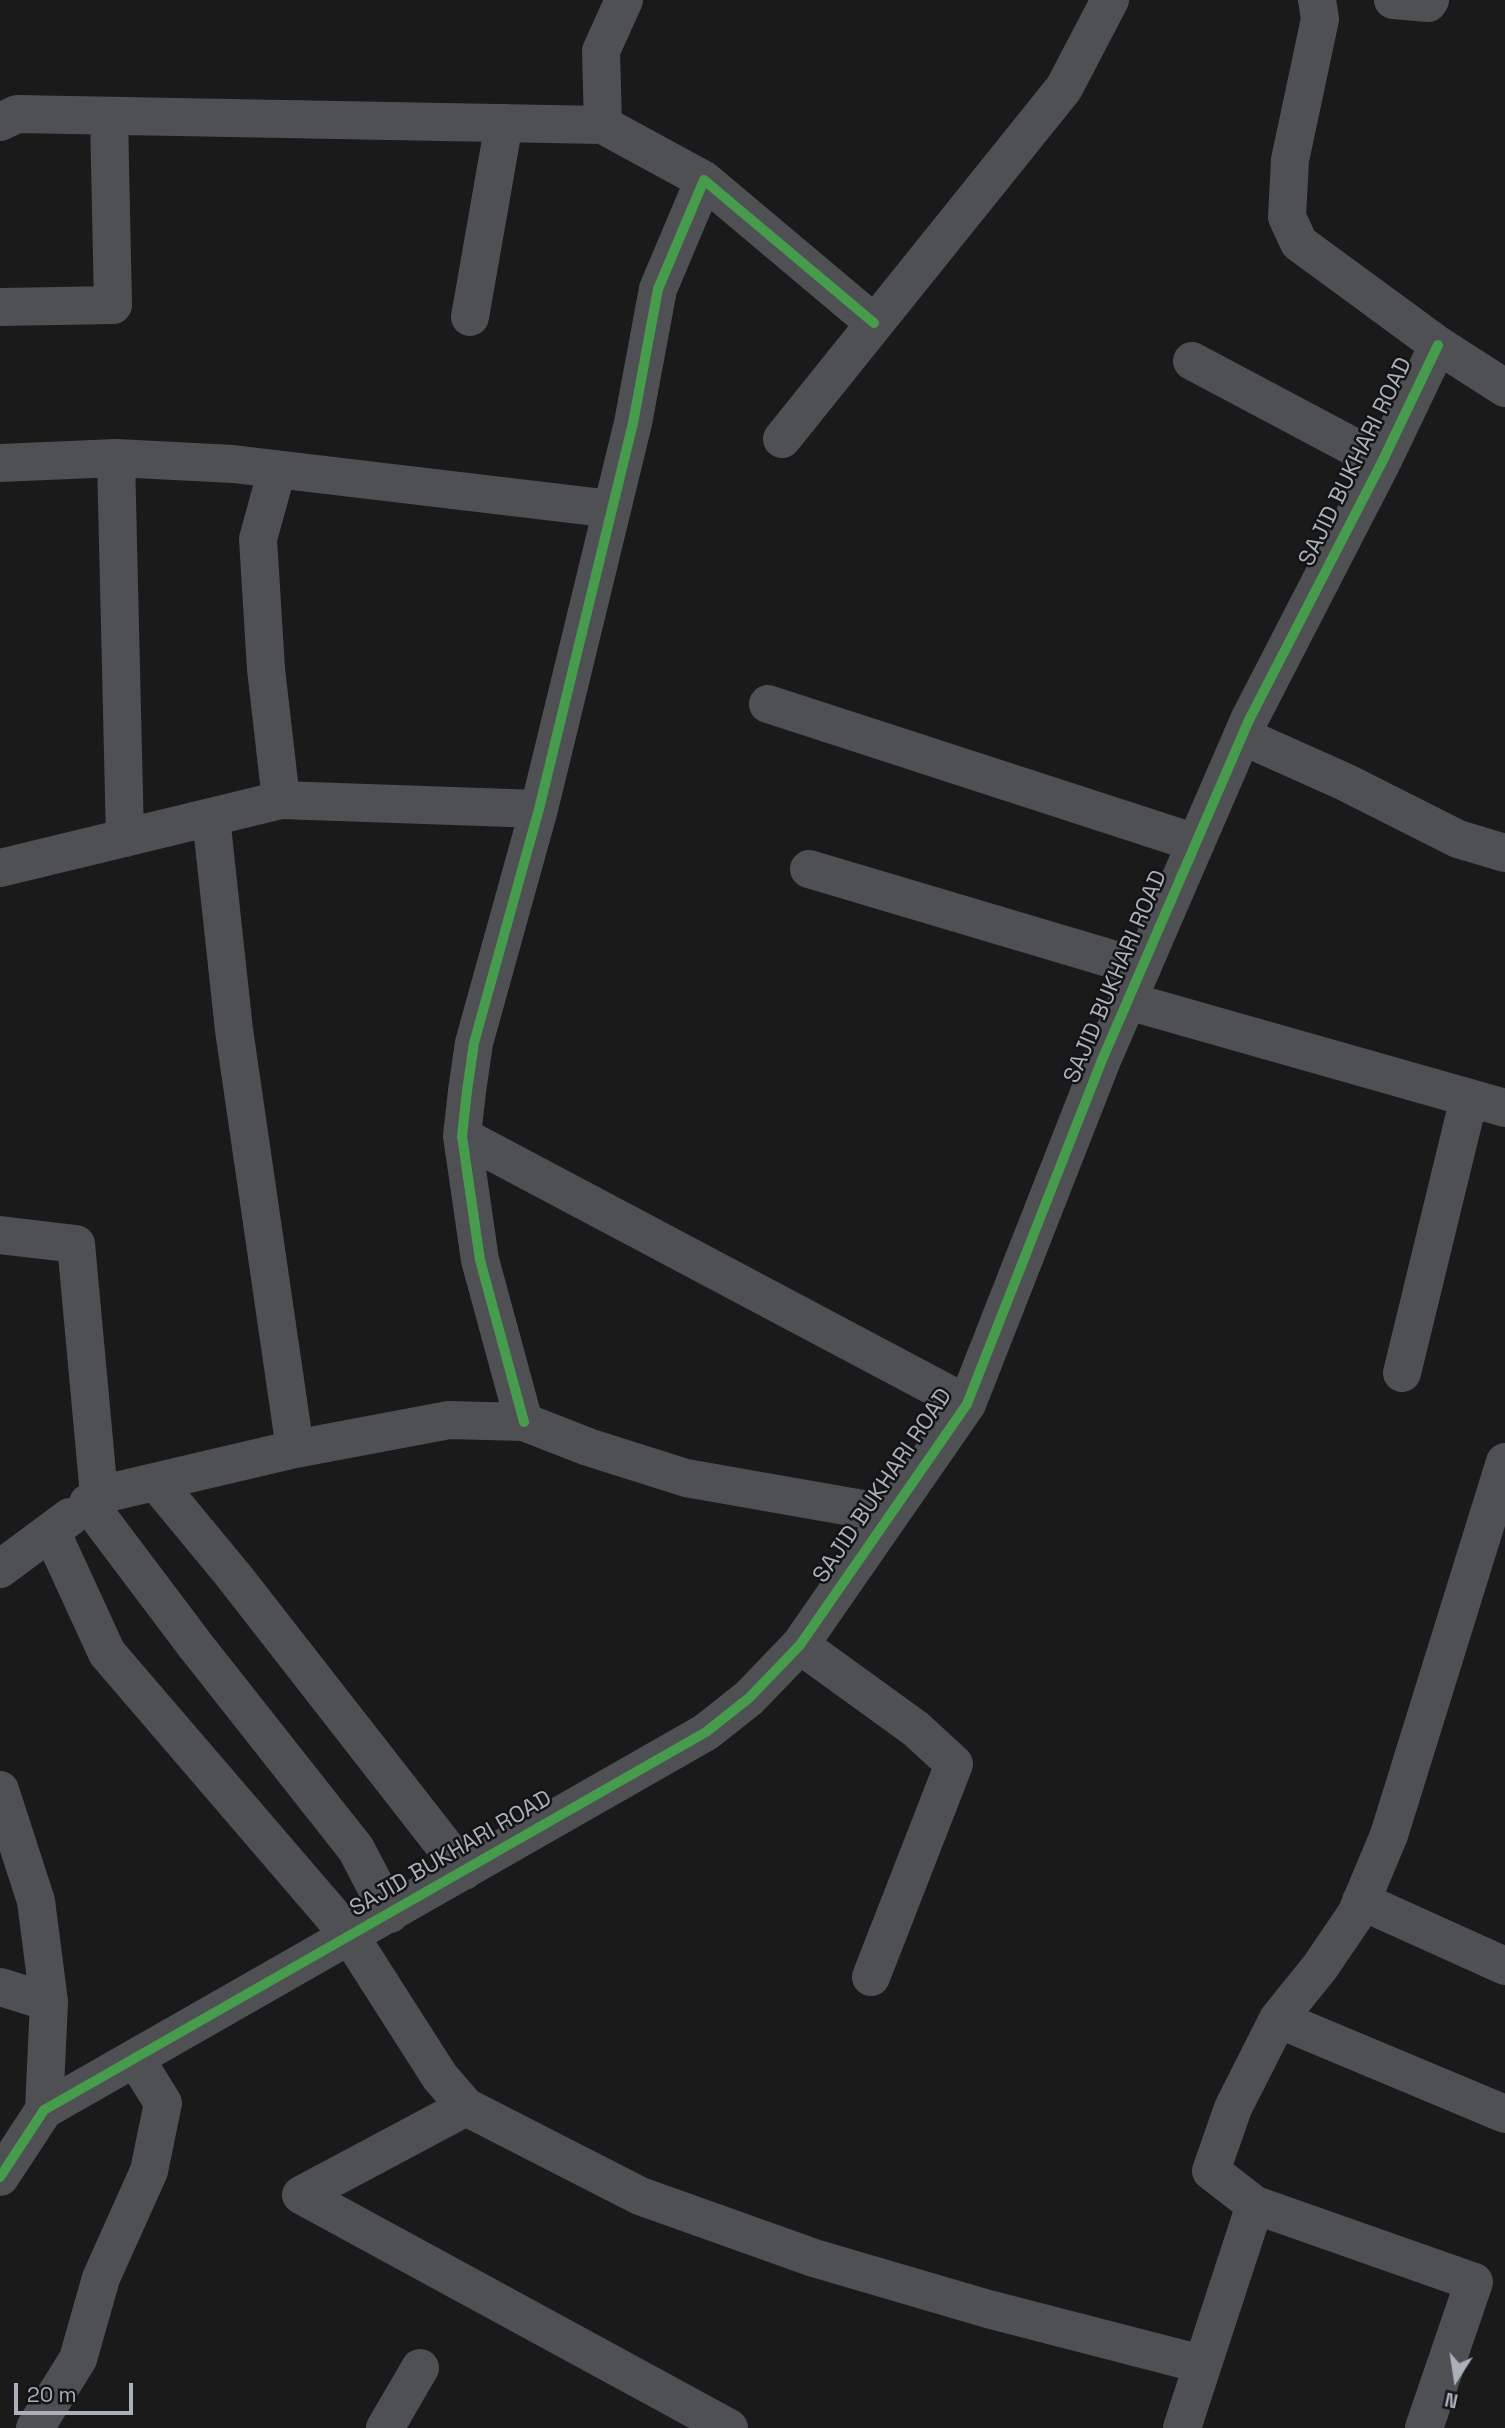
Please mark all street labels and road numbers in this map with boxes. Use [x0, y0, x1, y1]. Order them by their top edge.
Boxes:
street label: SAJID BUKHARI ROAD [1294, 353, 1418, 571]
street label: SAJID BUKHARI ROAD [1059, 866, 1173, 1088]
street label: SAJID BUKHARI ROAD [808, 1384, 958, 1588]
street label: SAJID BUKHARI ROAD [345, 1785, 557, 1923]

